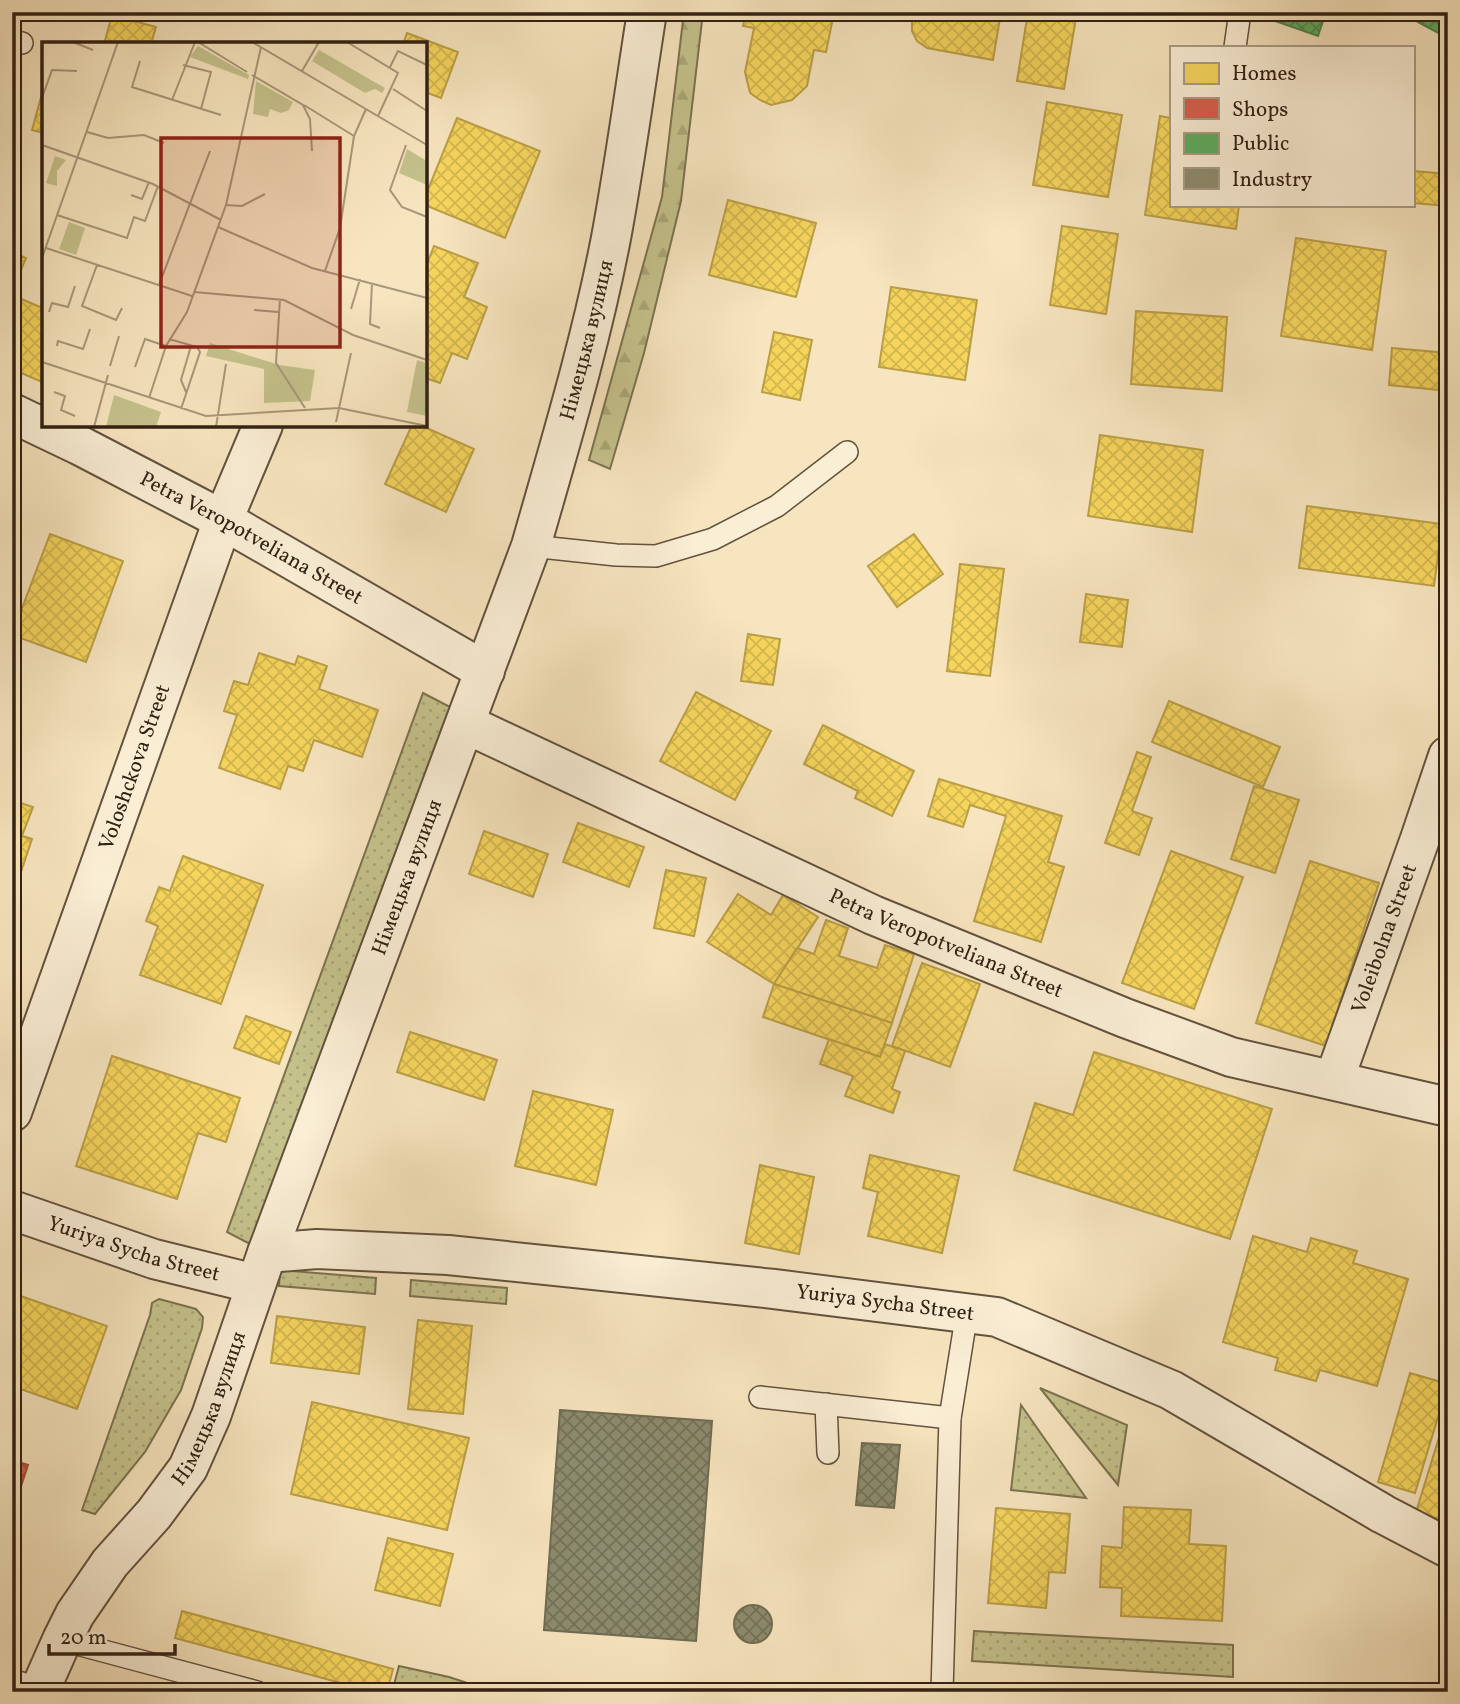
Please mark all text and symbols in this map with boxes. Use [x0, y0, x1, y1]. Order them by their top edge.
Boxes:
inset map [42, 42, 427, 427]
legend [1170, 46, 1414, 206]
text: Homes [1232, 60, 1297, 89]
text: Shops [1232, 96, 1288, 125]
text: Public [1232, 130, 1289, 159]
text: Industry [1232, 166, 1313, 195]
street label: Німецька вулиця [553, 257, 621, 424]
street label: Petra Veropotveliana Street [135, 465, 368, 612]
street label: Voloshckova Street [92, 680, 178, 854]
street label: Німецька вулиця [365, 795, 450, 959]
street label: Voleibolna Street [1344, 860, 1424, 1018]
street label: Petra Veropotveliana Street [824, 882, 1067, 1006]
street label: Yuriya Sycha Street [44, 1209, 223, 1289]
street label: Yuriya Sycha Street [794, 1277, 976, 1328]
street label: Німецька вулиця [165, 1328, 253, 1492]
scale bar [49, 1613, 175, 1657]
text: 20 m [60, 1624, 106, 1653]

